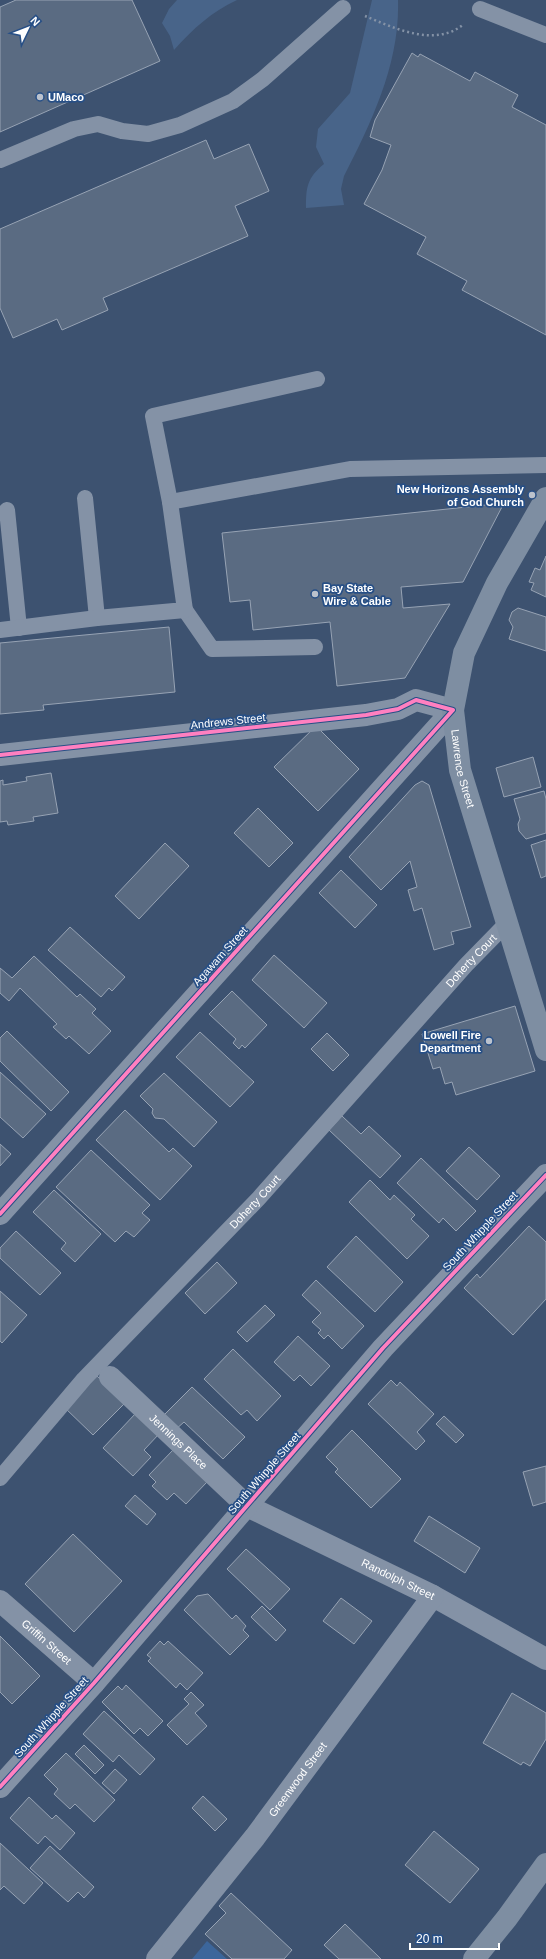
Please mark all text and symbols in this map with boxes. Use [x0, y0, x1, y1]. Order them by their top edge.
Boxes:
north arrow [8, 8, 48, 48]
text: N [28, 14, 42, 28]
place label: UMaco [48, 91, 84, 103]
marker: UMaco [35, 92, 45, 102]
place label: New Horizons Assembly of God Church [397, 483, 525, 508]
marker: New Horizons Assembly of God Church [527, 490, 537, 500]
place label: Bay State Wire & Cable [323, 582, 391, 607]
marker: Bay State Wire & Cable [310, 589, 320, 599]
street label: Andrews Street [190, 711, 266, 731]
street label: Lawrence Street [449, 729, 477, 809]
street label: Agawam Street [190, 924, 250, 988]
street label: Doherty Court [443, 931, 499, 990]
place label: Lowell Fire Department [420, 1029, 481, 1054]
marker: Lowell Fire Department [484, 1036, 494, 1046]
street label: Doherty Court [227, 1173, 283, 1231]
street label: South Whipple Street [440, 1189, 520, 1273]
street label: Jennings Place [147, 1411, 210, 1471]
street label: South Whipple Street [225, 1430, 303, 1516]
street label: Randolph Street [360, 1556, 437, 1602]
street label: Griffin Street [20, 1617, 74, 1667]
street label: South Whipple Street [12, 1674, 90, 1760]
street label: Greenwood Street [266, 1740, 329, 1819]
scale bar [410, 1925, 499, 1951]
text: 20 m [416, 1932, 443, 1946]

